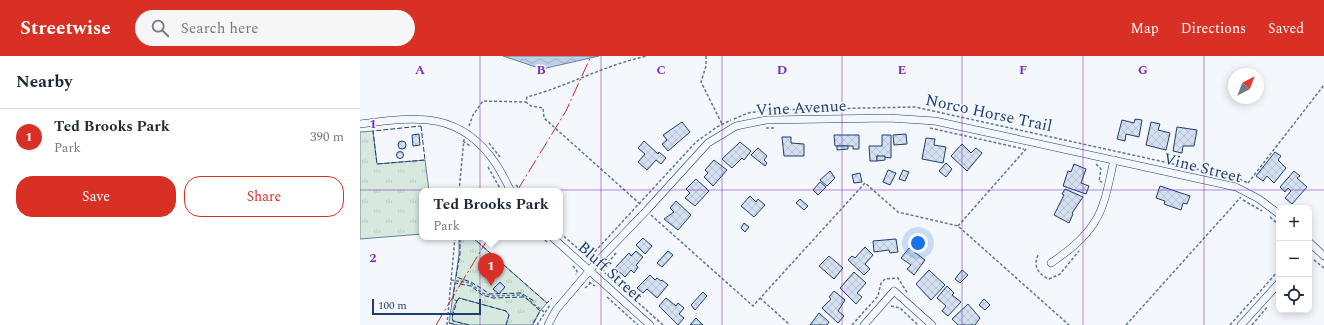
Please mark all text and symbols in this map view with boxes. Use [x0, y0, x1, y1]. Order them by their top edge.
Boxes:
search box [135, 10, 415, 46]
text: Streetwise [20, 14, 111, 43]
icon: search [149, 17, 171, 39]
text: Search here [181, 17, 259, 40]
text: Map [1131, 18, 1159, 39]
text: Directions [1181, 18, 1246, 39]
text: Saved [1268, 18, 1304, 39]
text: A [415, 60, 425, 80]
text: B [536, 60, 546, 80]
text: C [656, 60, 666, 80]
text: D [777, 60, 787, 80]
text: E [898, 60, 907, 80]
text: F [1019, 60, 1027, 80]
text: G [1138, 60, 1148, 80]
north arrow [1228, 68, 1264, 104]
text: Nearby [16, 69, 72, 95]
street label: Norco Horse Trail [923, 88, 1054, 138]
street label: Vine Avenue [755, 94, 847, 122]
text: 1 [369, 114, 377, 134]
text: Ted Brooks Park [54, 115, 170, 138]
text: 1 [25, 127, 33, 147]
text: 390 m [310, 127, 344, 147]
text: Park [54, 138, 81, 158]
street label: Vine Street [1161, 147, 1245, 189]
button: Save [16, 176, 176, 217]
button: Share [184, 176, 344, 217]
popup [419, 188, 563, 240]
text: Ted Brooks Park [433, 193, 549, 216]
map controls [1276, 205, 1312, 313]
button: + [1276, 205, 1312, 241]
text: Park [433, 216, 460, 236]
your location [908, 233, 928, 253]
street label: Bluff Street [572, 236, 649, 308]
button: − [1276, 241, 1312, 277]
text: 2 [369, 248, 377, 268]
pin: 1 [478, 253, 504, 286]
button: locate [1276, 277, 1312, 313]
scale bar [372, 297, 481, 316]
text: 100 m [378, 297, 407, 314]

